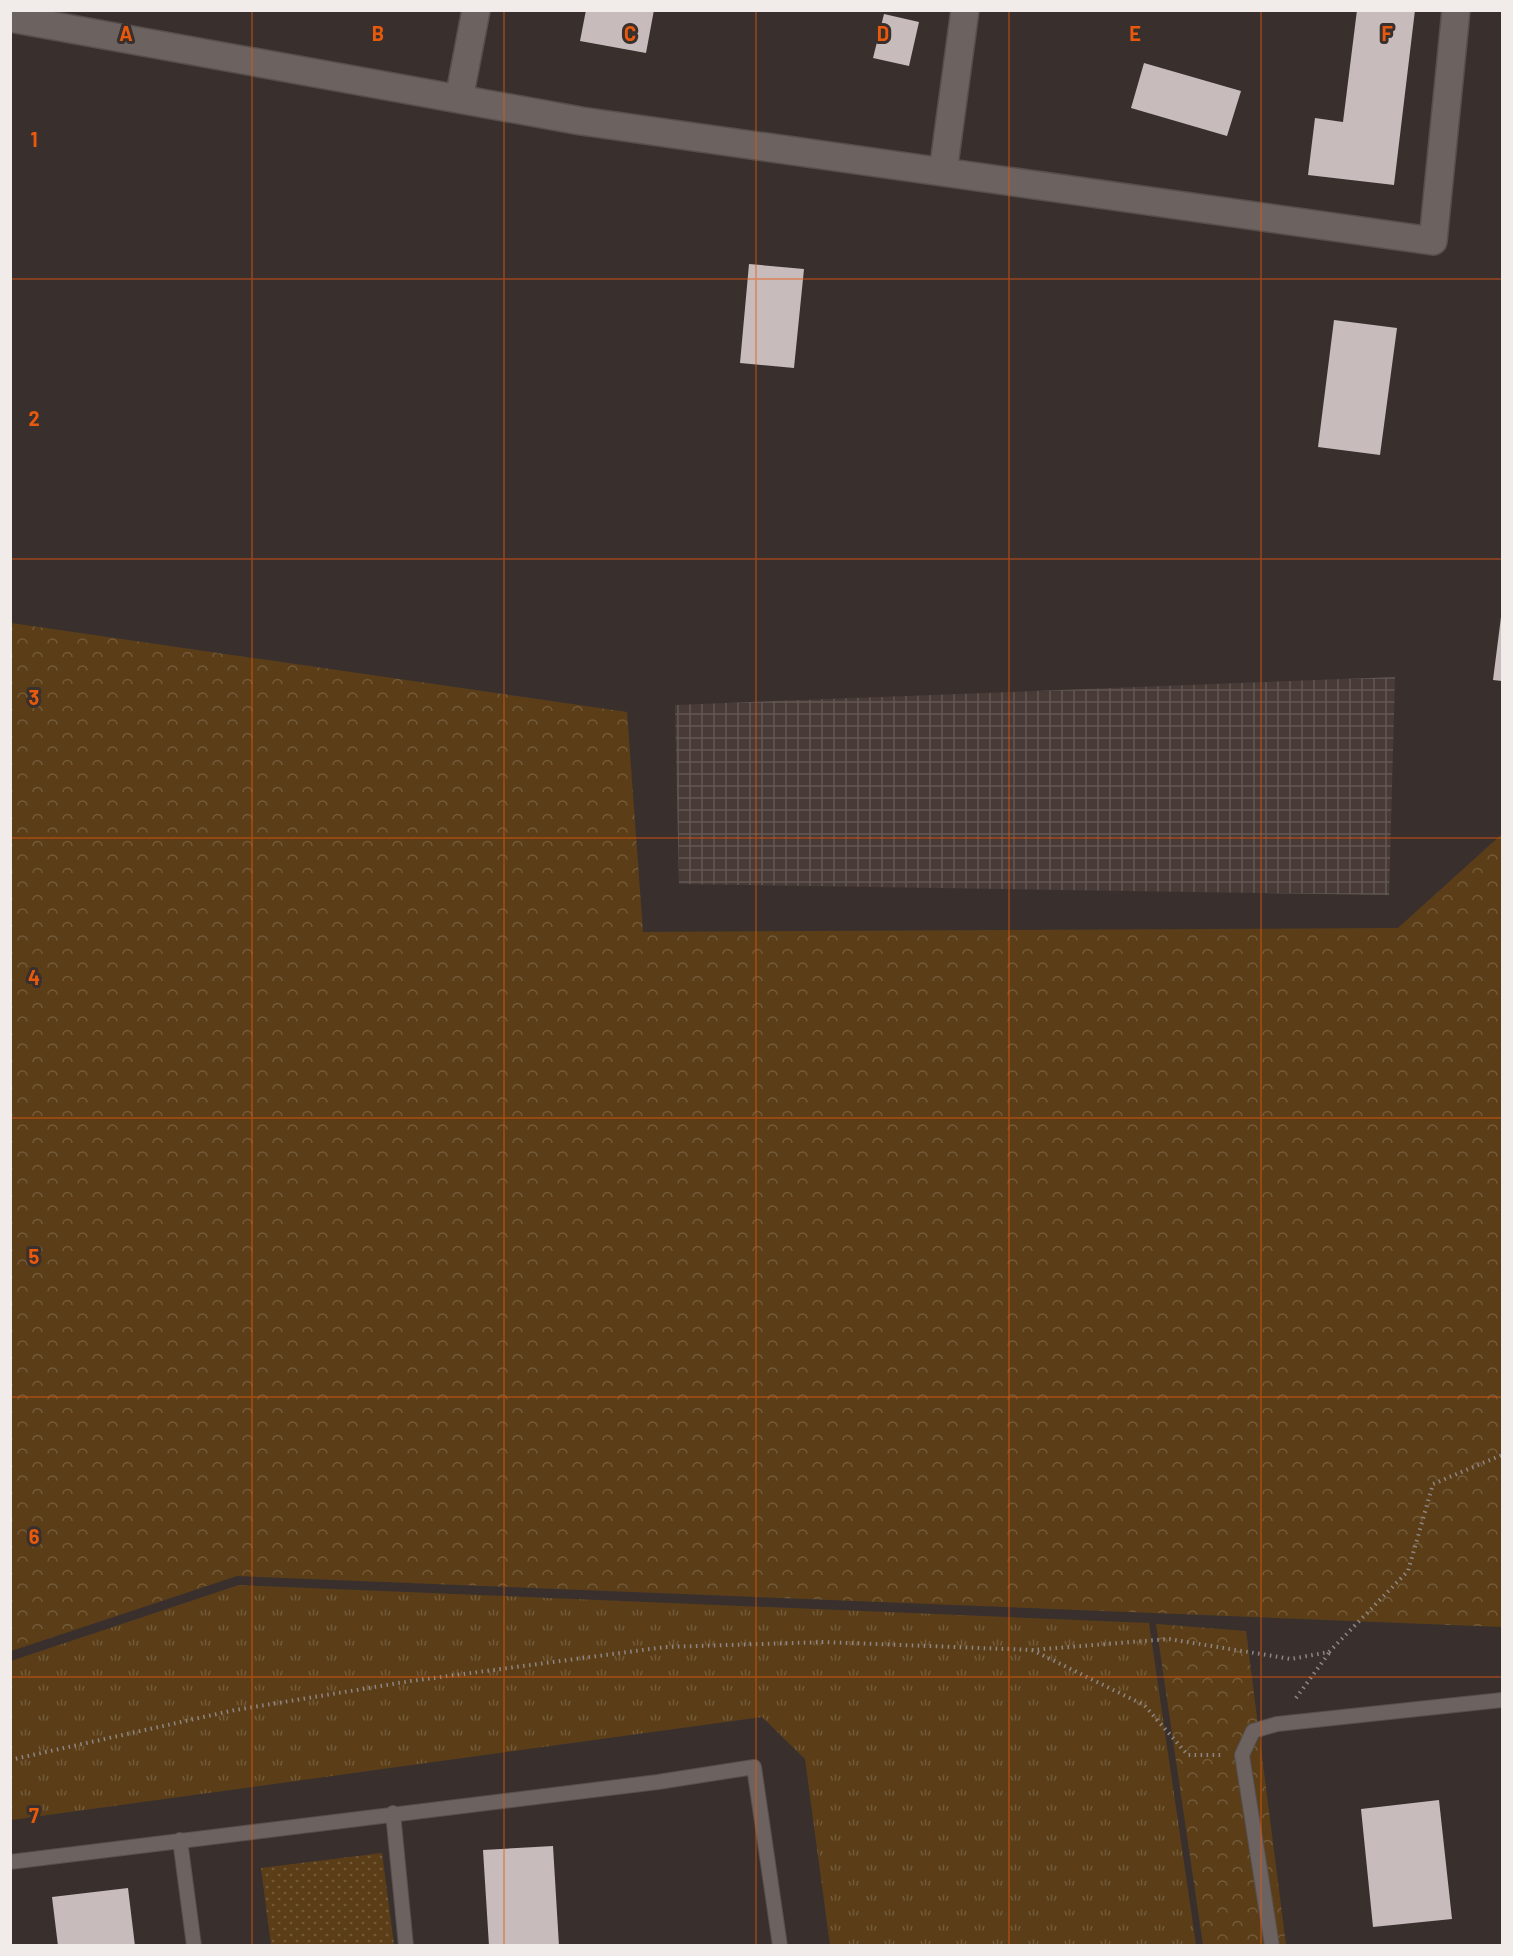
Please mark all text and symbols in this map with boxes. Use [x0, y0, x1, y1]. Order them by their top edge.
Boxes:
text: A [119, 21, 133, 45]
text: B [372, 21, 384, 45]
text: C [624, 21, 636, 45]
text: D [877, 21, 889, 45]
text: E [1129, 21, 1141, 45]
text: F [1381, 21, 1393, 45]
text: 1 [30, 127, 38, 151]
text: 2 [28, 406, 40, 430]
text: 3 [29, 685, 39, 709]
text: 4 [28, 965, 40, 989]
text: 5 [29, 1244, 40, 1268]
text: 6 [29, 1524, 40, 1548]
text: 7 [29, 1803, 39, 1827]

